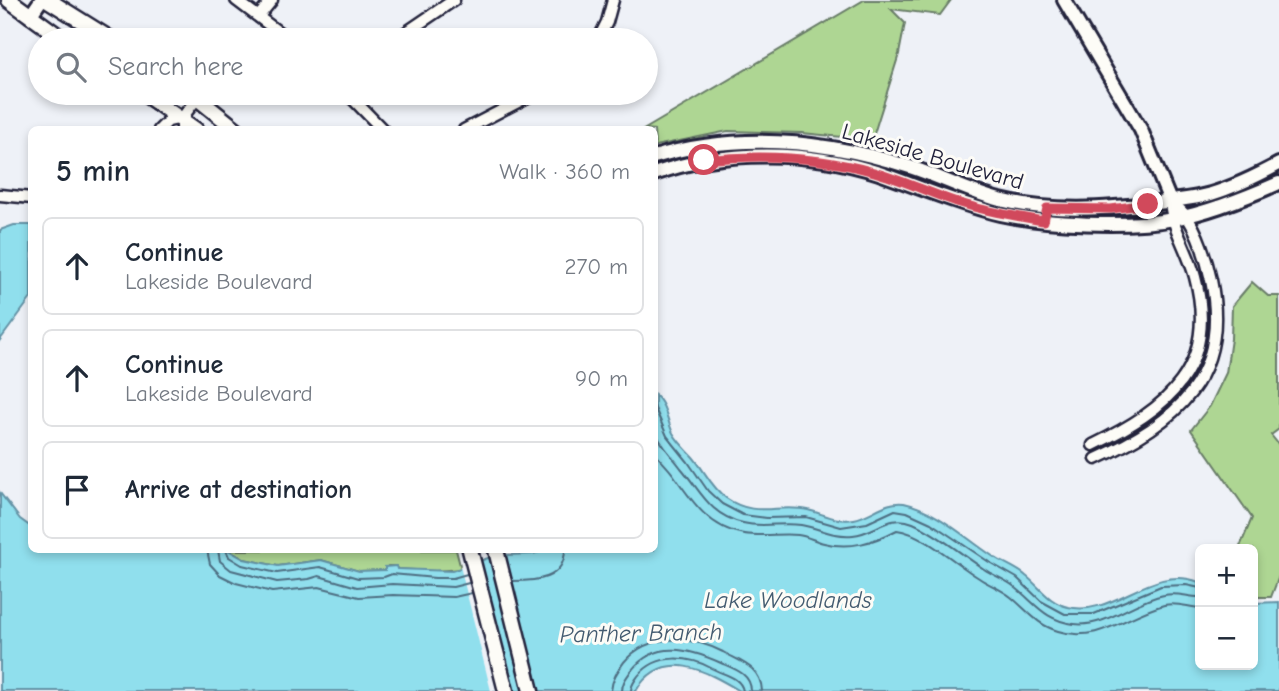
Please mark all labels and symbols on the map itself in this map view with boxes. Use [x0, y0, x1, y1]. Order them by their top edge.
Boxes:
street label: Lakeside Boulevard [839, 118, 1027, 195]
route start [688, 144, 719, 175]
route end [1132, 188, 1163, 219]
water label: Lake Woodlands [704, 586, 872, 614]
water label: Panther Branch [559, 618, 723, 648]

